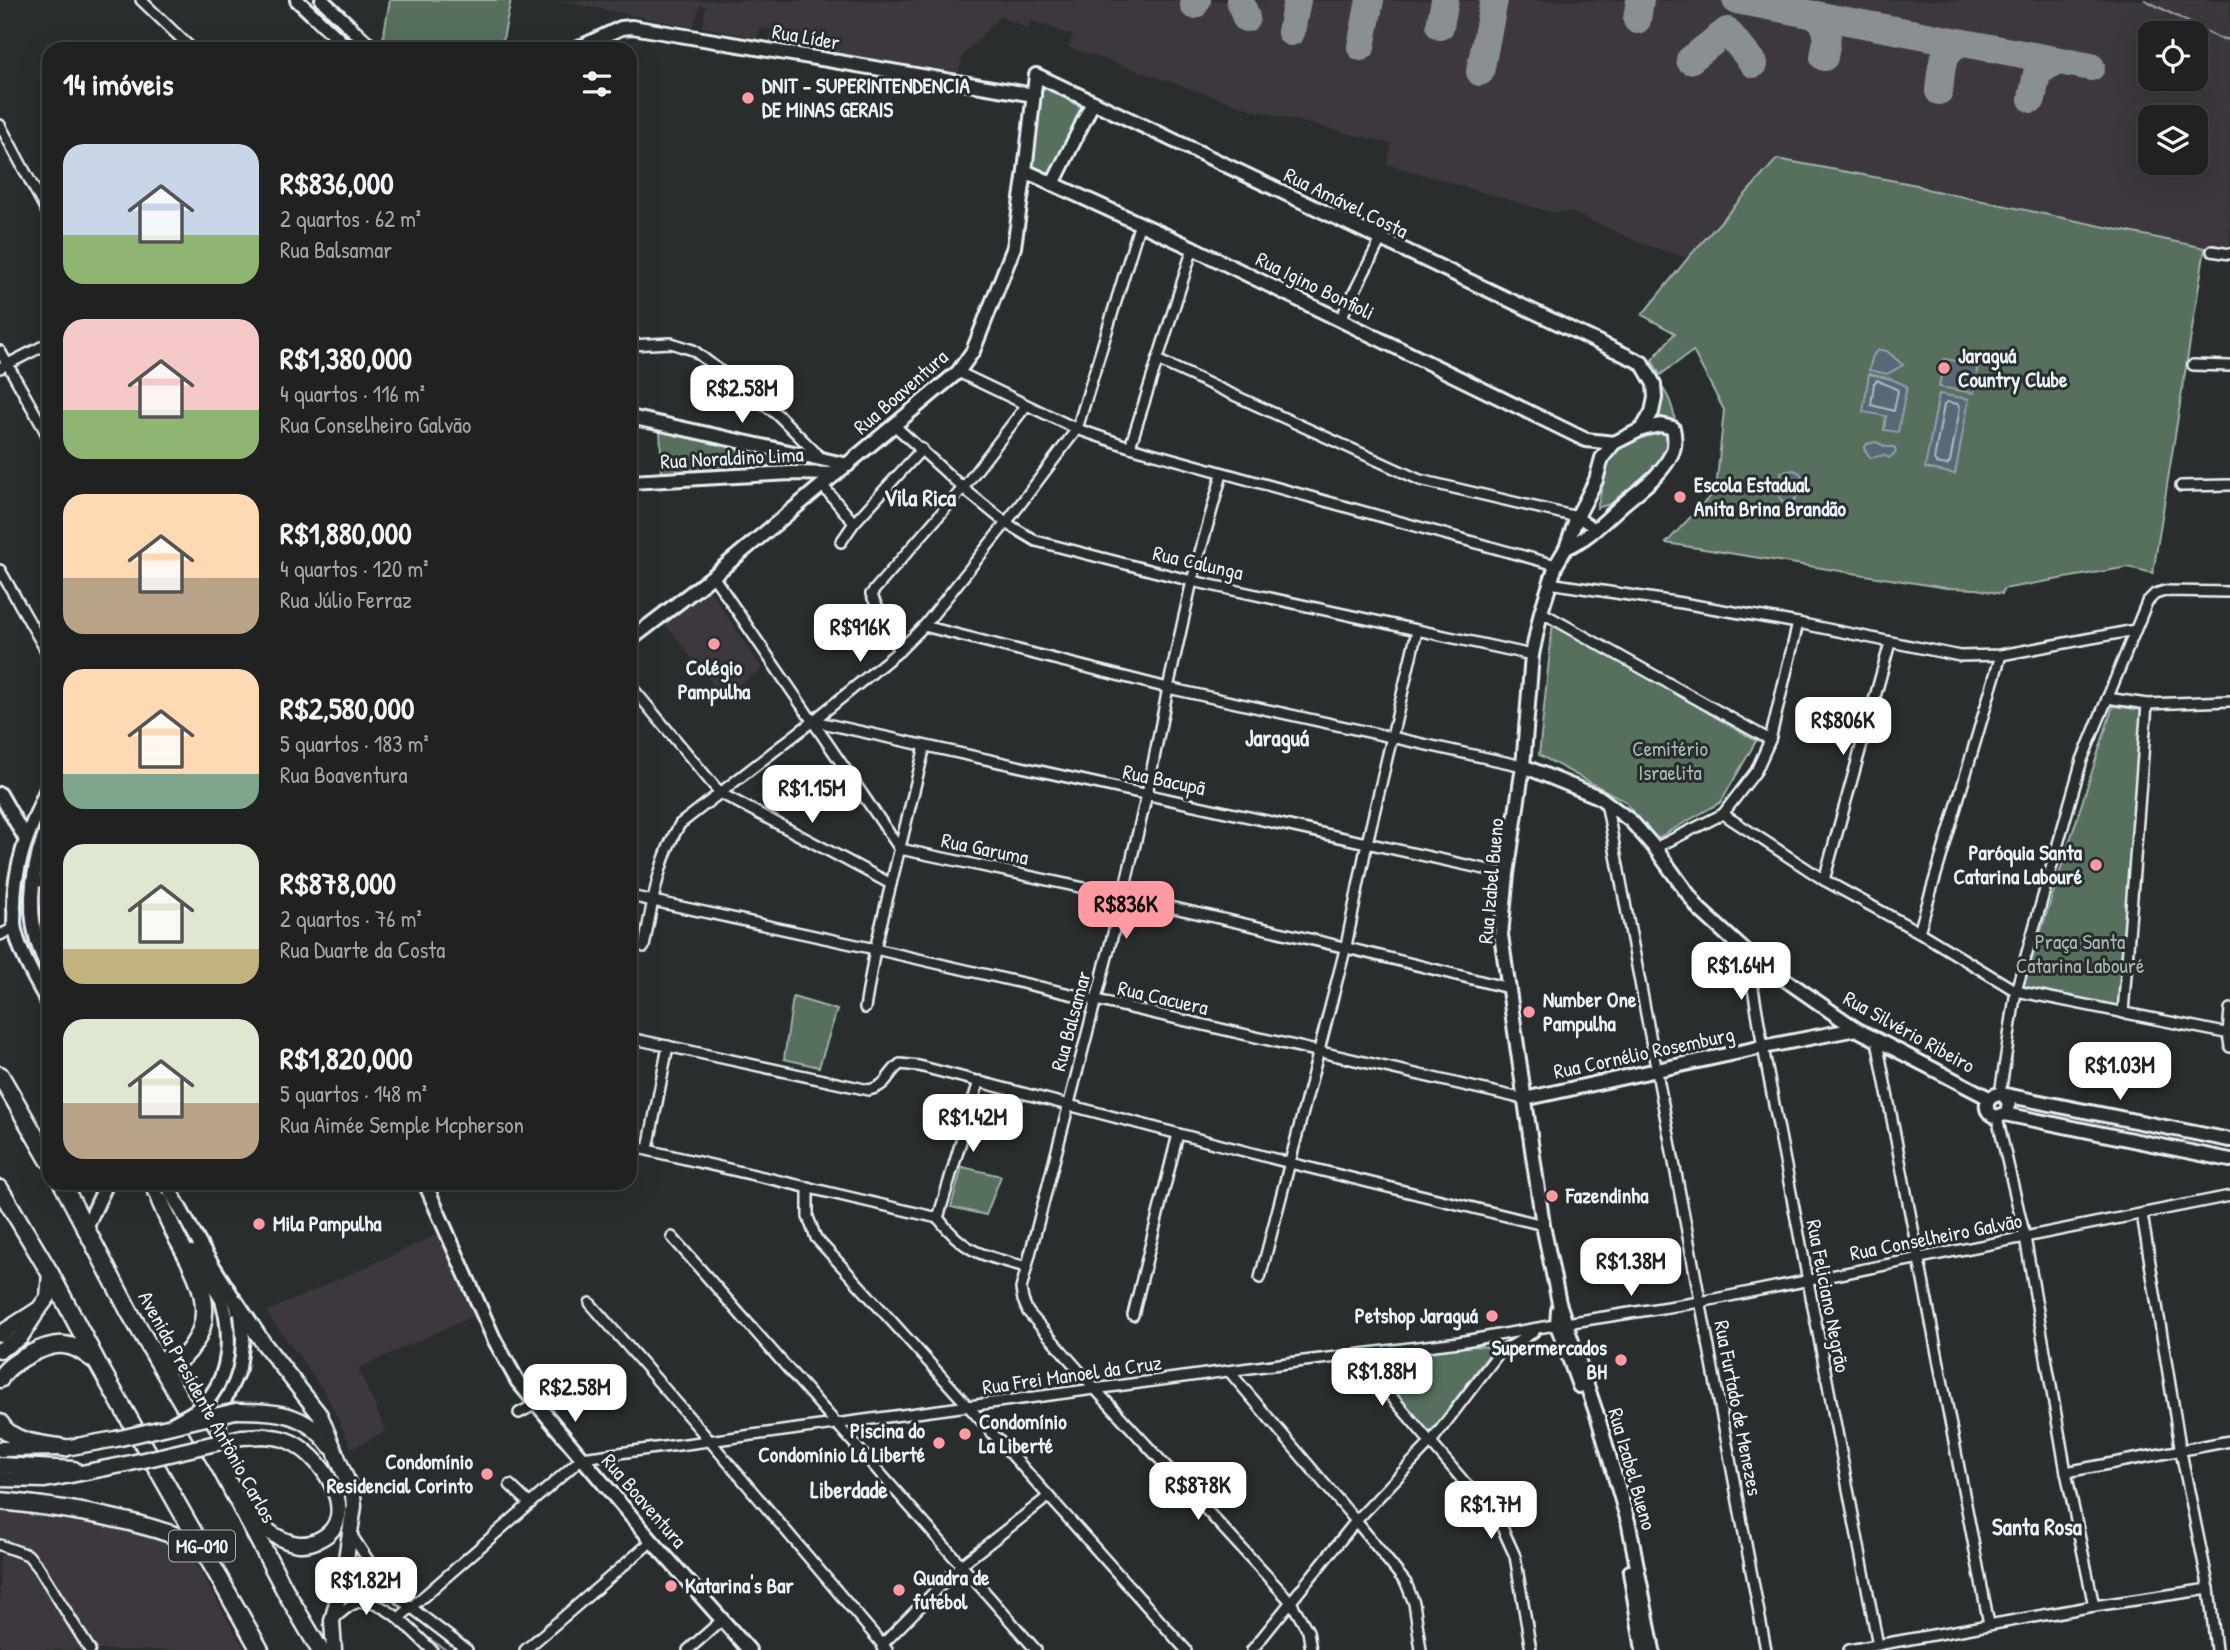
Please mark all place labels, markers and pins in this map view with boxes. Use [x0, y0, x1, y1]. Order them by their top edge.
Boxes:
place label: DNIT - SUPERINTENDENCIA DE MINAS GERAIS [762, 71, 970, 124]
marker: DNIT - SUPERINTENDENCIA DE MINAS GERAIS [740, 90, 756, 106]
place label: Jaraguá Country Clube [1958, 341, 2068, 395]
marker: Jaraguá Country Clube [1936, 360, 1952, 376]
pin: R$2.58M [677, 366, 807, 425]
place label: Escola Estadual Anita Brina Brandão [1694, 470, 1847, 523]
marker: Escola Estadual Anita Brina Brandão [1672, 489, 1688, 505]
pin: R$916K [803, 604, 917, 664]
marker: Colégio Pampulha [706, 636, 722, 652]
place label: Colégio Pampulha [678, 653, 751, 707]
pin: R$806K [1786, 698, 1900, 757]
pin: R$1.15M [747, 766, 877, 825]
place label: Paróquia Santa Catarina Labouré [1953, 838, 2083, 891]
marker: Paróquia Santa Catarina Labouré [2088, 857, 2104, 873]
pin: R$836K [1069, 881, 1183, 941]
pin: R$1.64M [1676, 942, 1806, 1002]
place label: Number One Pampulha [1543, 985, 1637, 1039]
marker: Number One Pampulha [1521, 1004, 1537, 1020]
pin: R$1.03M [2055, 1042, 2185, 1102]
pin: R$1.42M [908, 1094, 1038, 1154]
place label: Fazendinha [1565, 1181, 1649, 1210]
marker: Fazendinha [1544, 1188, 1560, 1204]
place label: Mila Pampulha [273, 1209, 382, 1239]
marker: Mila Pampulha [251, 1216, 267, 1232]
pin: R$1.38M [1566, 1238, 1696, 1298]
place label: Petshop Jaraguá [1355, 1301, 1479, 1331]
marker: Petshop Jaraguá [1484, 1308, 1500, 1324]
place label: Supermercados BH [1492, 1333, 1607, 1386]
pin: R$1.88M [1317, 1348, 1447, 1408]
marker: Supermercados BH [1613, 1352, 1629, 1368]
pin: R$2.58M [510, 1364, 640, 1424]
place label: Condomínio La Liberté [979, 1407, 1067, 1460]
place label: Piscina do Condomínio Lá Liberté [758, 1416, 926, 1469]
marker: Condomínio La Liberté [957, 1426, 973, 1442]
marker: Piscina do Condomínio Lá Liberté [931, 1435, 947, 1451]
place label: Condomínio Residencial Corinto [327, 1447, 474, 1500]
pin: R$878K [1141, 1462, 1255, 1522]
marker: Condomínio Residencial Corinto [479, 1466, 495, 1482]
pin: R$1.7M [1434, 1482, 1548, 1541]
pin: R$1.82M [301, 1558, 431, 1617]
place label: Quadra de futebol [913, 1563, 990, 1616]
place label: Katarina's Bar [685, 1571, 794, 1600]
marker: Katarina's Bar [663, 1578, 679, 1594]
marker: Quadra de futebol [891, 1582, 907, 1598]

